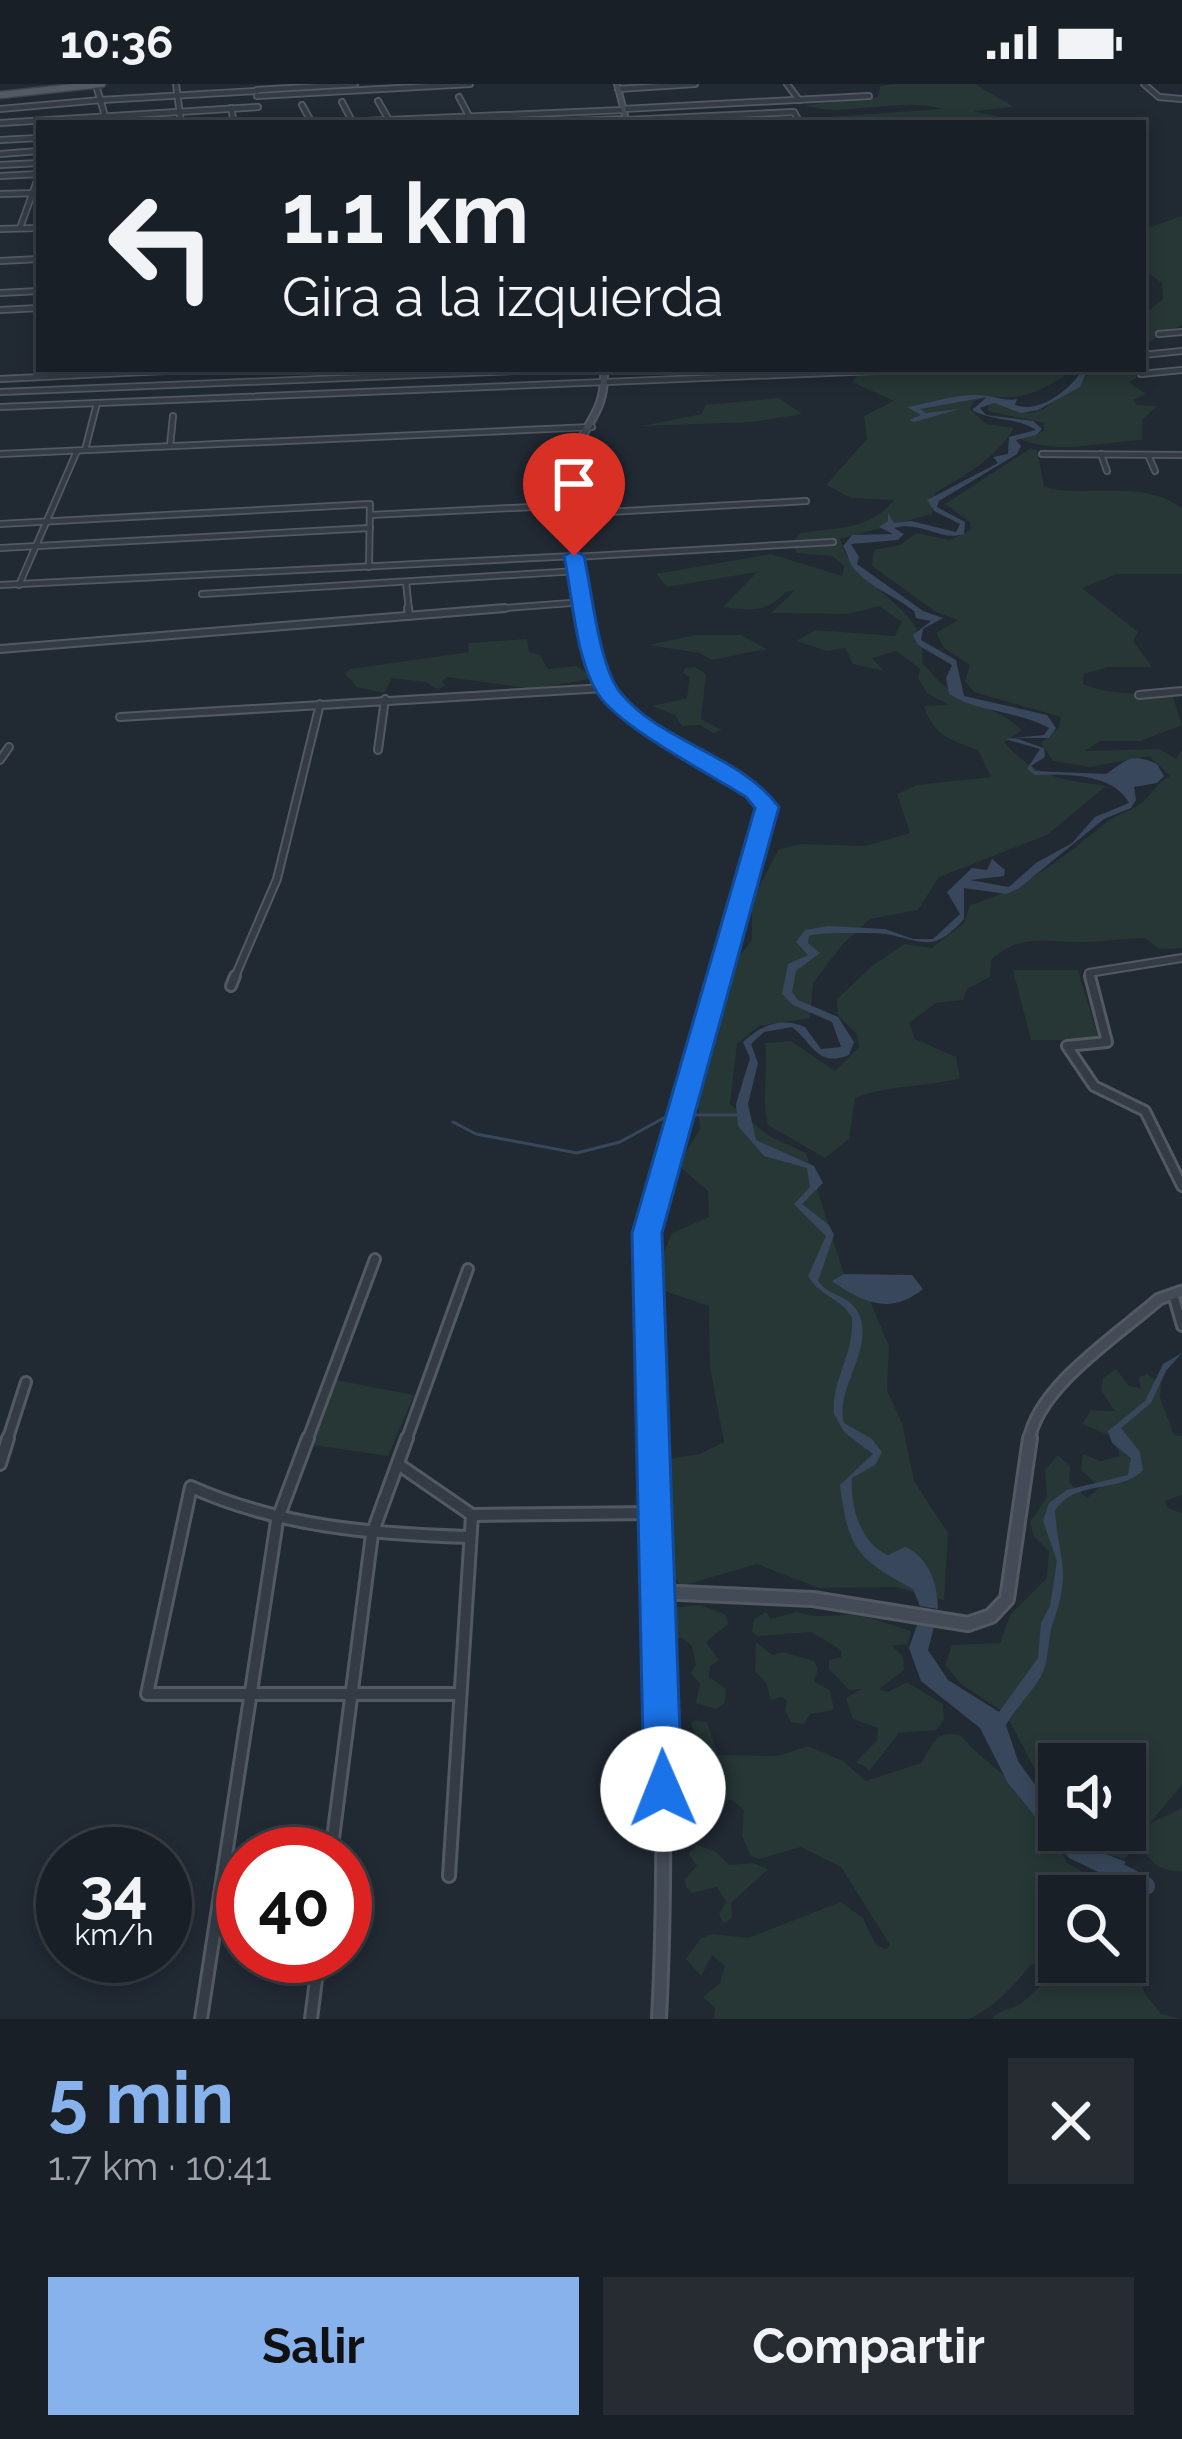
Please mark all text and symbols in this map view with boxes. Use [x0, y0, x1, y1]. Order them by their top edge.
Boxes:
text: 10:36 [60, 16, 173, 69]
text: 1.1 km [282, 164, 529, 263]
icon: left [84, 168, 240, 324]
text: Gira a la izquierda [282, 265, 723, 329]
pin [523, 433, 625, 556]
icon: arrive [541, 451, 607, 517]
position arrow [600, 1726, 726, 1852]
map controls [1038, 1743, 1146, 1983]
button: sound [1038, 1743, 1146, 1851]
speed limit sign: 40 [216, 1827, 372, 1983]
text: 34 [80, 1855, 148, 1925]
button: search [1038, 1875, 1146, 1983]
text: km/h [74, 1917, 154, 1952]
text: 5 min [48, 2055, 234, 2140]
button: close [1008, 2058, 1134, 2184]
text: 1.7 km · 10:41 [48, 2143, 272, 2189]
button: Salir [48, 2277, 579, 2415]
button: Compartir [603, 2277, 1134, 2415]

